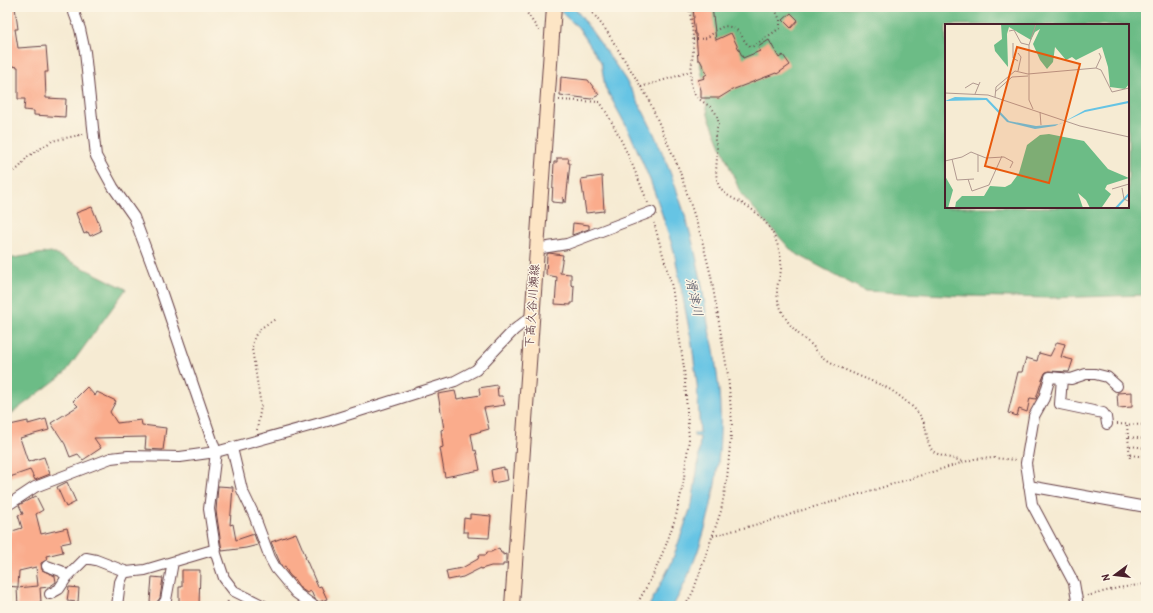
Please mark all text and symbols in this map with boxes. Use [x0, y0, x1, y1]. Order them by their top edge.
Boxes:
inset map [945, 24, 1129, 208]
street label: 下高久谷川瀬線 [520, 263, 543, 348]
water label: 滑津川 [682, 276, 708, 318]
north arrow [1095, 555, 1135, 595]
text: N [1098, 573, 1113, 582]

